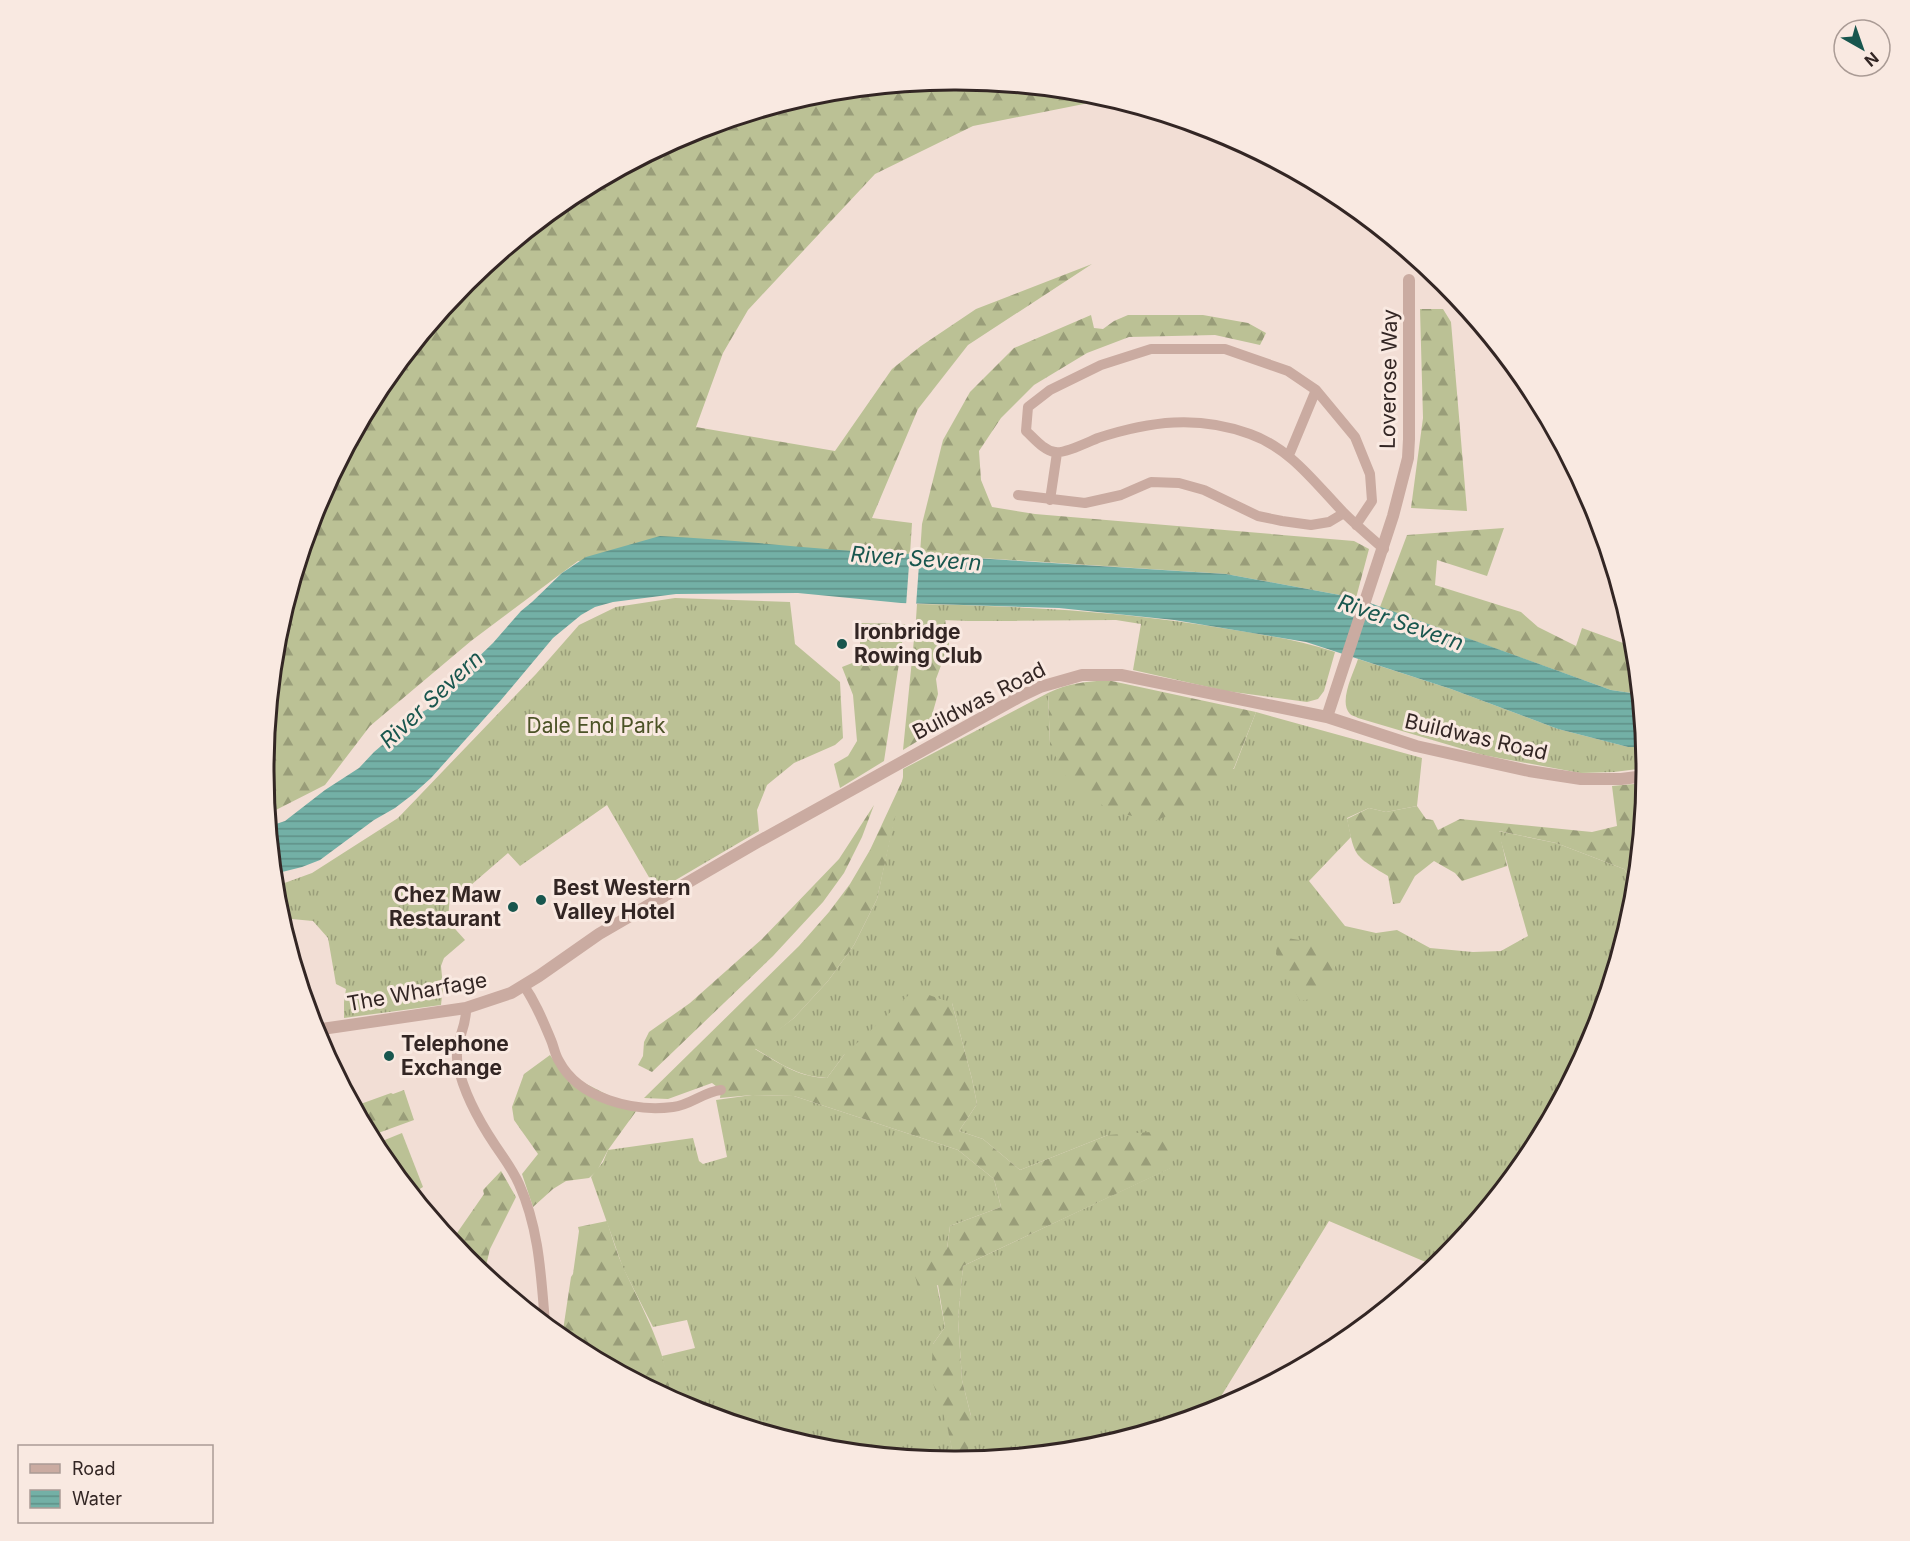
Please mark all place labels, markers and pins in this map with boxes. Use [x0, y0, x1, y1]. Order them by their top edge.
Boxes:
place label: Ironbridge Rowing Club [854, 619, 983, 668]
marker: Ironbridge Rowing Club [835, 637, 849, 651]
place label: Best Western Valley Hotel [553, 875, 691, 924]
place label: Chez Maw Restaurant [389, 882, 501, 931]
marker: Best Western Valley Hotel [534, 893, 548, 907]
marker: Chez Maw Restaurant [506, 900, 520, 914]
place label: Telephone Exchange [401, 1031, 509, 1080]
marker: Telephone Exchange [382, 1049, 396, 1063]

